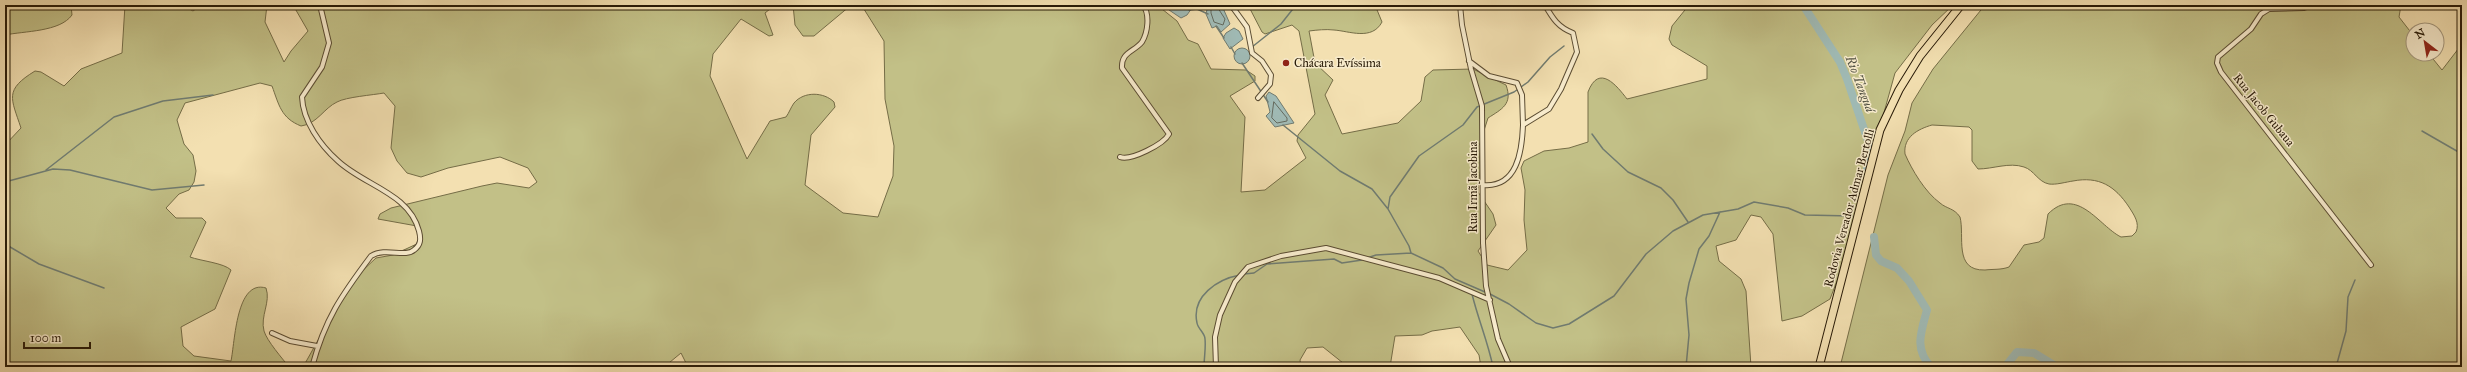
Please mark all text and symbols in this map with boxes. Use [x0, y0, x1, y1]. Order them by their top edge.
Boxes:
north arrow [2405, 22, 2445, 62]
text: N [2413, 26, 2428, 42]
water label: Rio Tanguá [1842, 52, 1879, 116]
place label: Chácara Evíssima [1294, 56, 1382, 70]
marker: Chácara Evíssima [1281, 58, 1291, 68]
street label: Rua Jacob Gubaua [2230, 71, 2298, 150]
street label: Rodovia Vereador Admar Bertolli [1821, 127, 1877, 289]
street label: Rua Irmã Jacobina [1466, 140, 1481, 233]
scale bar [24, 324, 90, 350]
text: 100 m [30, 331, 61, 345]

